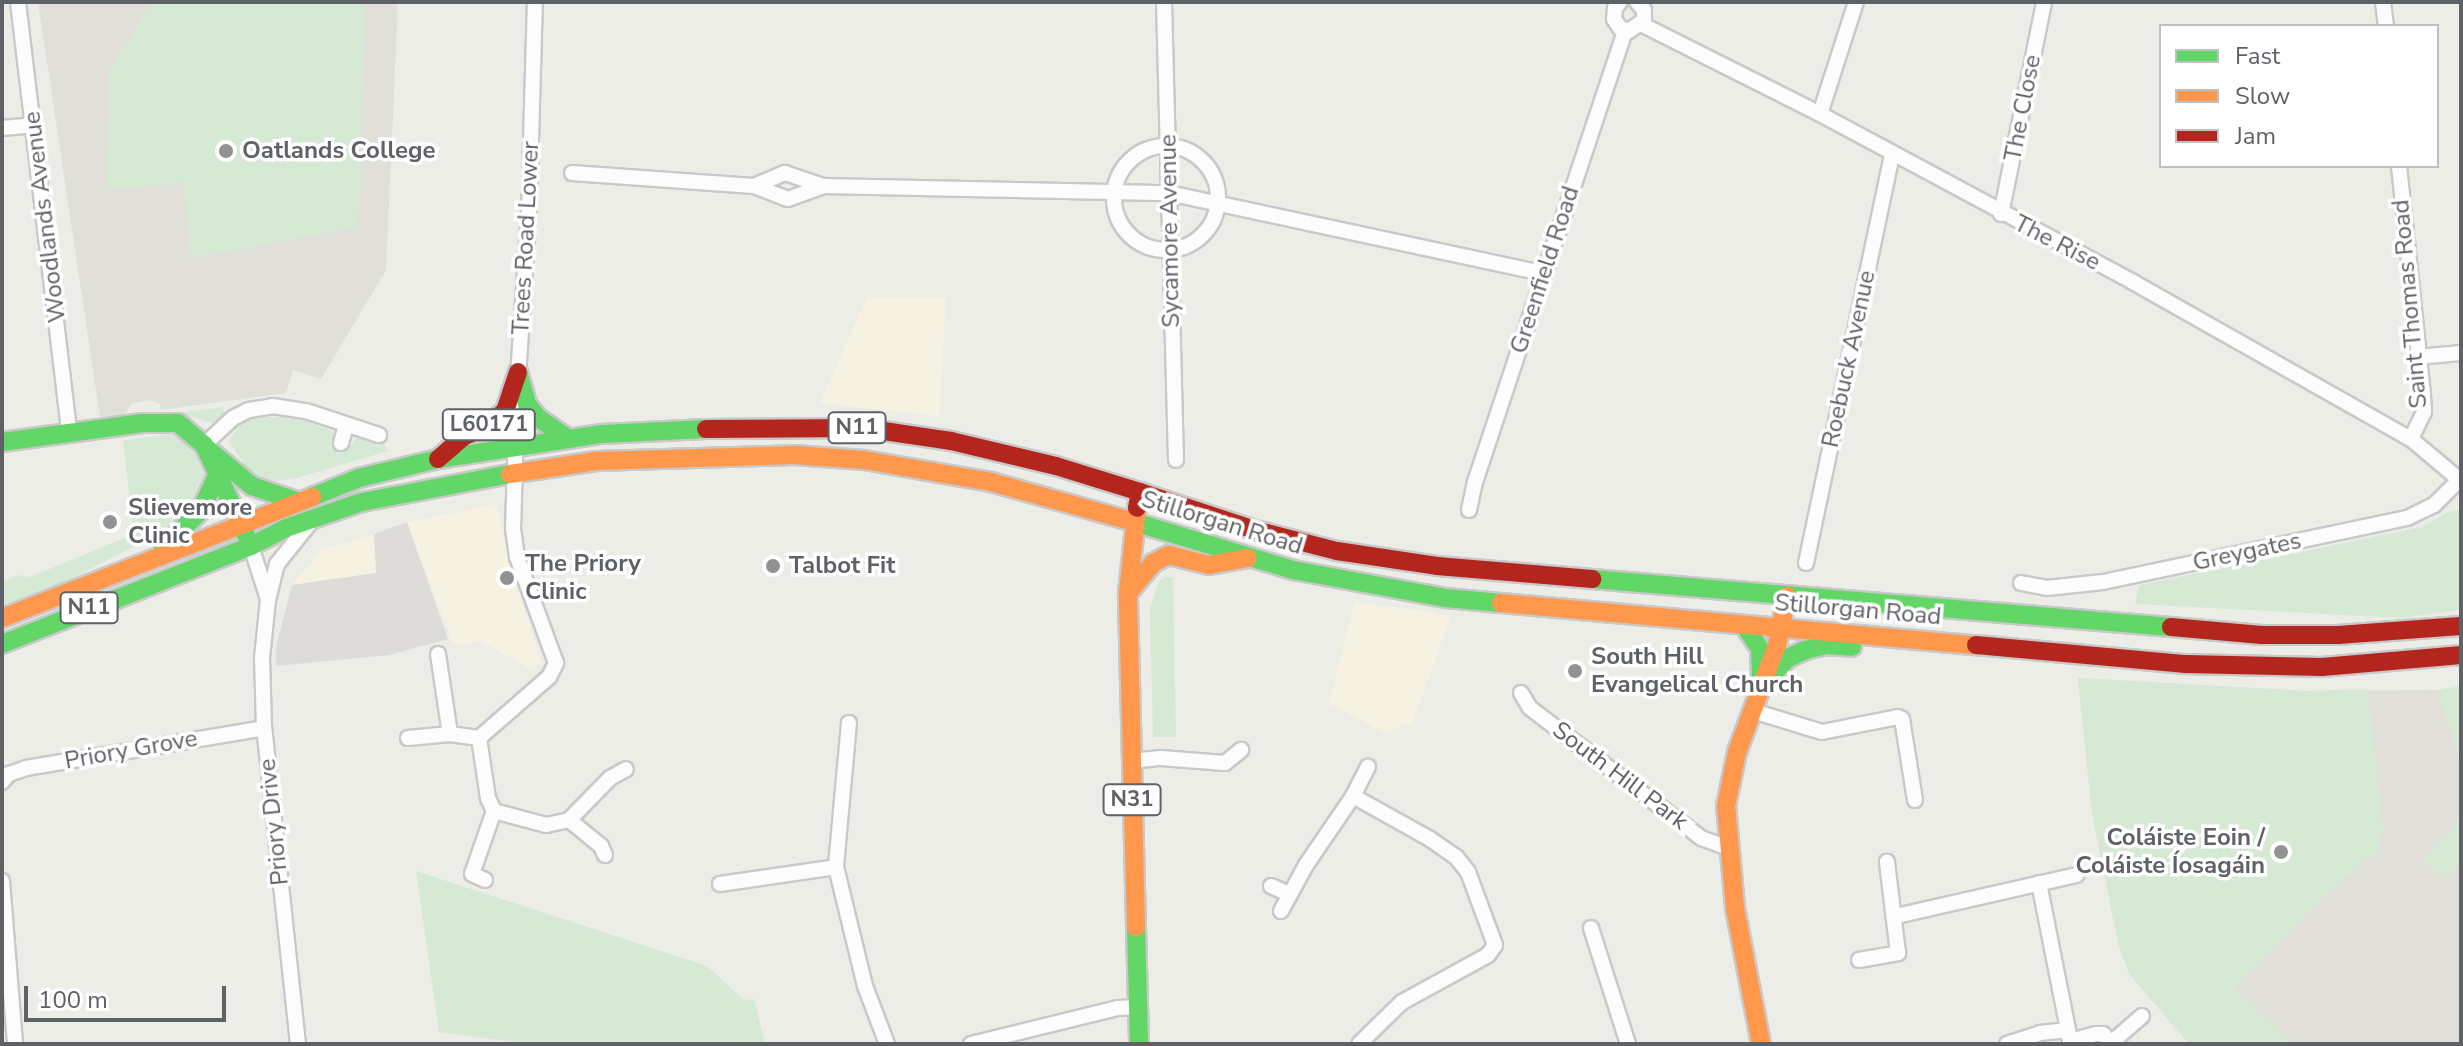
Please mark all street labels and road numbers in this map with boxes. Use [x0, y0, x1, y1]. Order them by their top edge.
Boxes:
street label: The Close [1999, 52, 2047, 164]
street label: Woodlands Avenue [18, 110, 72, 324]
street label: Sycamore Avenue [1154, 134, 1186, 328]
street label: Trees Road Lower [507, 141, 545, 335]
street label: Greenfield Road [1504, 183, 1586, 357]
street label: Saint Thomas Road [2387, 198, 2433, 410]
street label: The Rise [2009, 209, 2105, 277]
street label: Roebuck Avenue [1816, 268, 1882, 450]
road number: L60171 [441, 407, 537, 443]
road number: N11 [827, 410, 887, 446]
street label: Stillorgan Road [1138, 485, 1306, 561]
street label: Greygates [2190, 526, 2304, 578]
street label: Stillorgan Road [1774, 588, 1942, 632]
road number: N11 [59, 590, 119, 626]
street label: South Hill Park [1547, 716, 1693, 836]
street label: Priory Grove [62, 724, 200, 776]
street label: Priory Drive [253, 757, 295, 887]
road number: N31 [1102, 782, 1162, 818]

